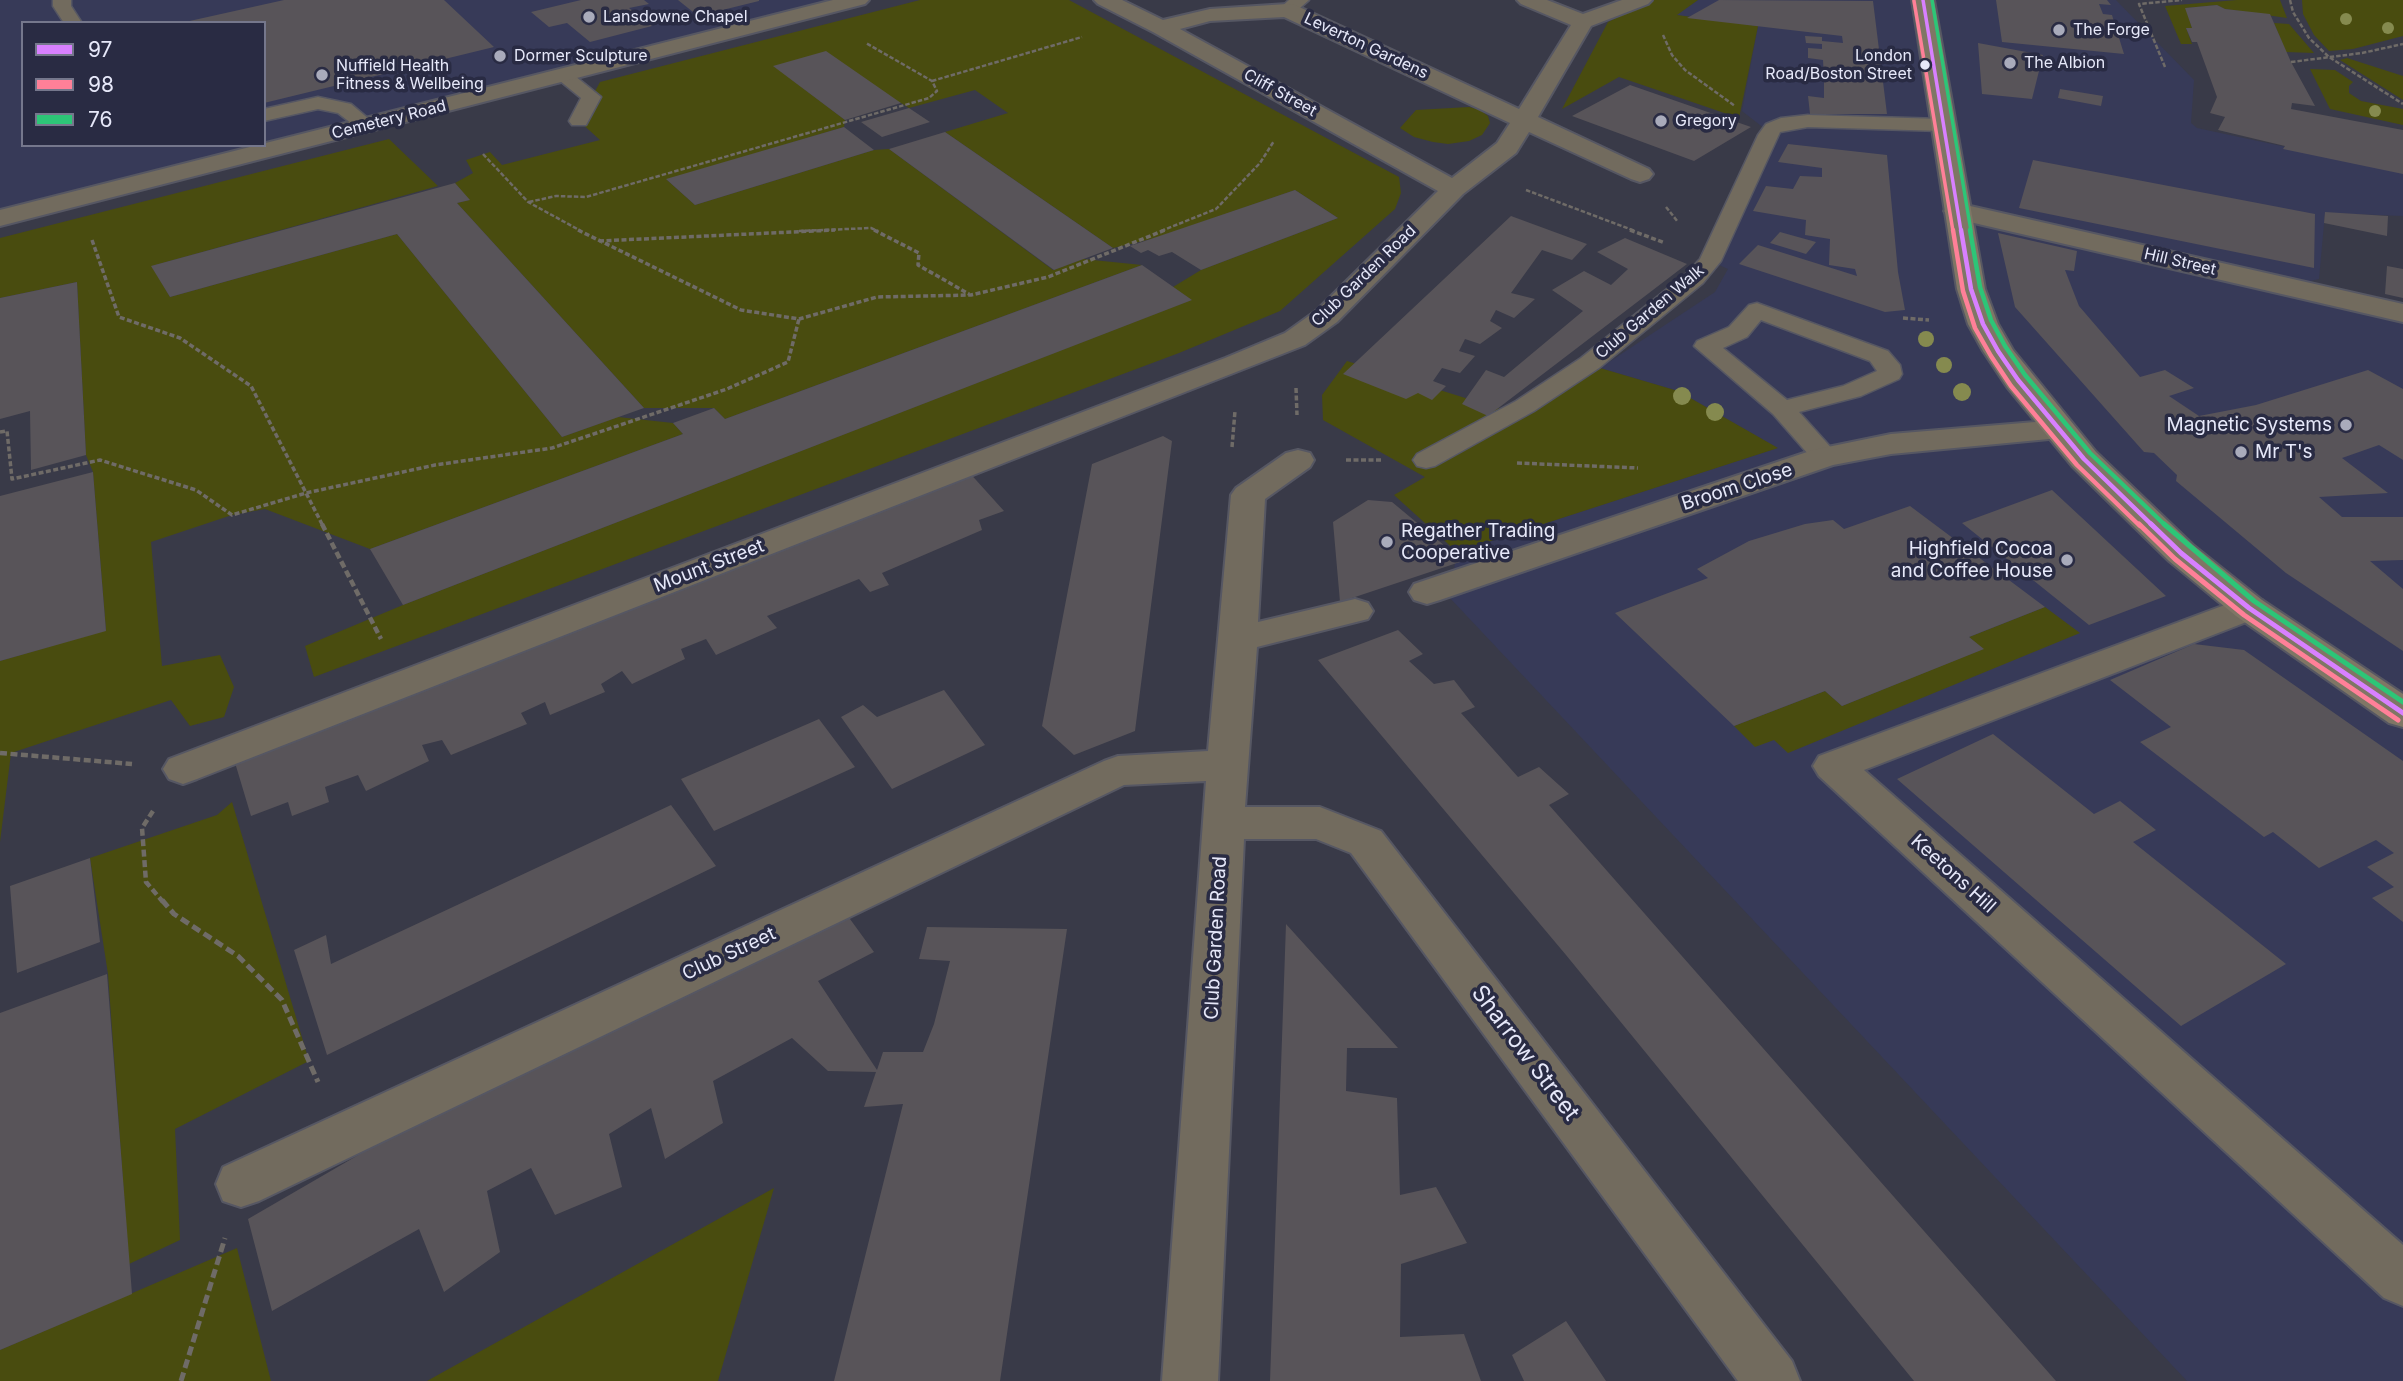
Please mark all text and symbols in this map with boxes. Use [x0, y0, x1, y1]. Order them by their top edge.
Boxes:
place label: Lansdowne Chapel [603, 7, 748, 27]
marker: Lansdowne Chapel [581, 9, 597, 25]
street label: Leverton Gardens [1301, 9, 1431, 83]
place label: The Forge [2073, 20, 2150, 40]
legend [21, 21, 266, 147]
marker: The Forge [2051, 22, 2067, 38]
text: 97 [88, 37, 113, 62]
place label: Dormer Sculpture [514, 46, 648, 66]
place label: London Road/Boston Street [1765, 46, 1912, 84]
marker: Dormer Sculpture [492, 48, 508, 64]
place label: The Albion [2024, 53, 2105, 73]
marker: The Albion [2002, 55, 2018, 71]
place label: Nuffield Health Fitness & Wellbeing [336, 56, 484, 94]
marker: London Road/Boston Street [1918, 58, 1932, 72]
street label: Cliff Street [1240, 65, 1320, 121]
marker: Nuffield Health Fitness & Wellbeing [314, 67, 330, 83]
text: 98 [88, 72, 114, 97]
street label: Cemetery Road [330, 97, 448, 143]
text: 76 [88, 107, 113, 132]
place label: Gregory [1675, 111, 1737, 131]
marker: Gregory [1653, 113, 1669, 129]
street label: Club Garden Road [1308, 221, 1420, 331]
street label: Hill Street [2142, 244, 2218, 280]
street label: Club Garden Walk [1592, 261, 1708, 363]
place label: Magnetic Systems [2167, 414, 2332, 436]
marker: Magnetic Systems [2338, 417, 2354, 433]
place label: Mr T's [2255, 441, 2313, 463]
marker: Mr T's [2233, 444, 2249, 460]
street label: Broom Close [1679, 458, 1795, 516]
place label: Regather Trading Cooperative [1401, 520, 1555, 564]
marker: Regather Trading Cooperative [1379, 534, 1395, 550]
street label: Mount Street [651, 535, 767, 597]
place label: Highfield Cocoa and Coffee House [1891, 538, 2053, 582]
marker: Highfield Cocoa and Coffee House [2059, 552, 2075, 568]
street label: Keetons Hill [1906, 830, 2000, 918]
street label: Club Garden Road [1200, 856, 1232, 1020]
street label: Club Street [679, 922, 779, 986]
street label: Sharrow Street [1465, 980, 1585, 1126]

